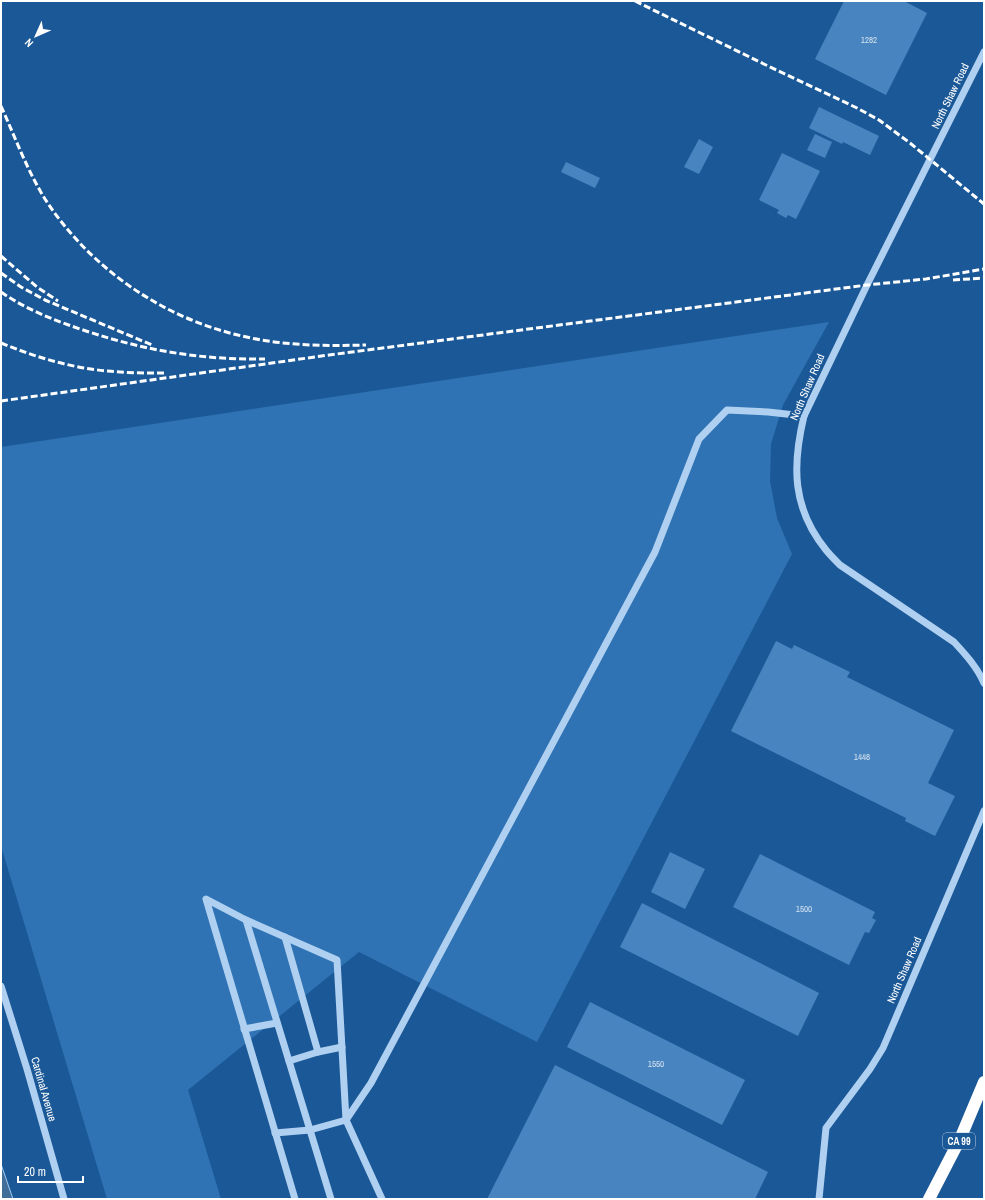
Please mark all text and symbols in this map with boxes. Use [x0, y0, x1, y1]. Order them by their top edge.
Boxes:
north arrow [16, 16, 56, 56]
house number: 1282 [861, 34, 877, 46]
text: N [22, 36, 36, 50]
street label: North Shaw Road [928, 61, 972, 131]
street label: North Shaw Road [787, 351, 827, 423]
house number: 1448 [854, 751, 870, 763]
house number: 1500 [796, 903, 812, 915]
street label: North Shaw Road [884, 934, 924, 1006]
street label: Cardinal Avenue [28, 1055, 60, 1123]
house number: 1550 [648, 1058, 664, 1070]
road number: CA 99 [943, 1133, 975, 1149]
scale bar [18, 1158, 83, 1184]
text: 20 m [24, 1164, 46, 1180]

